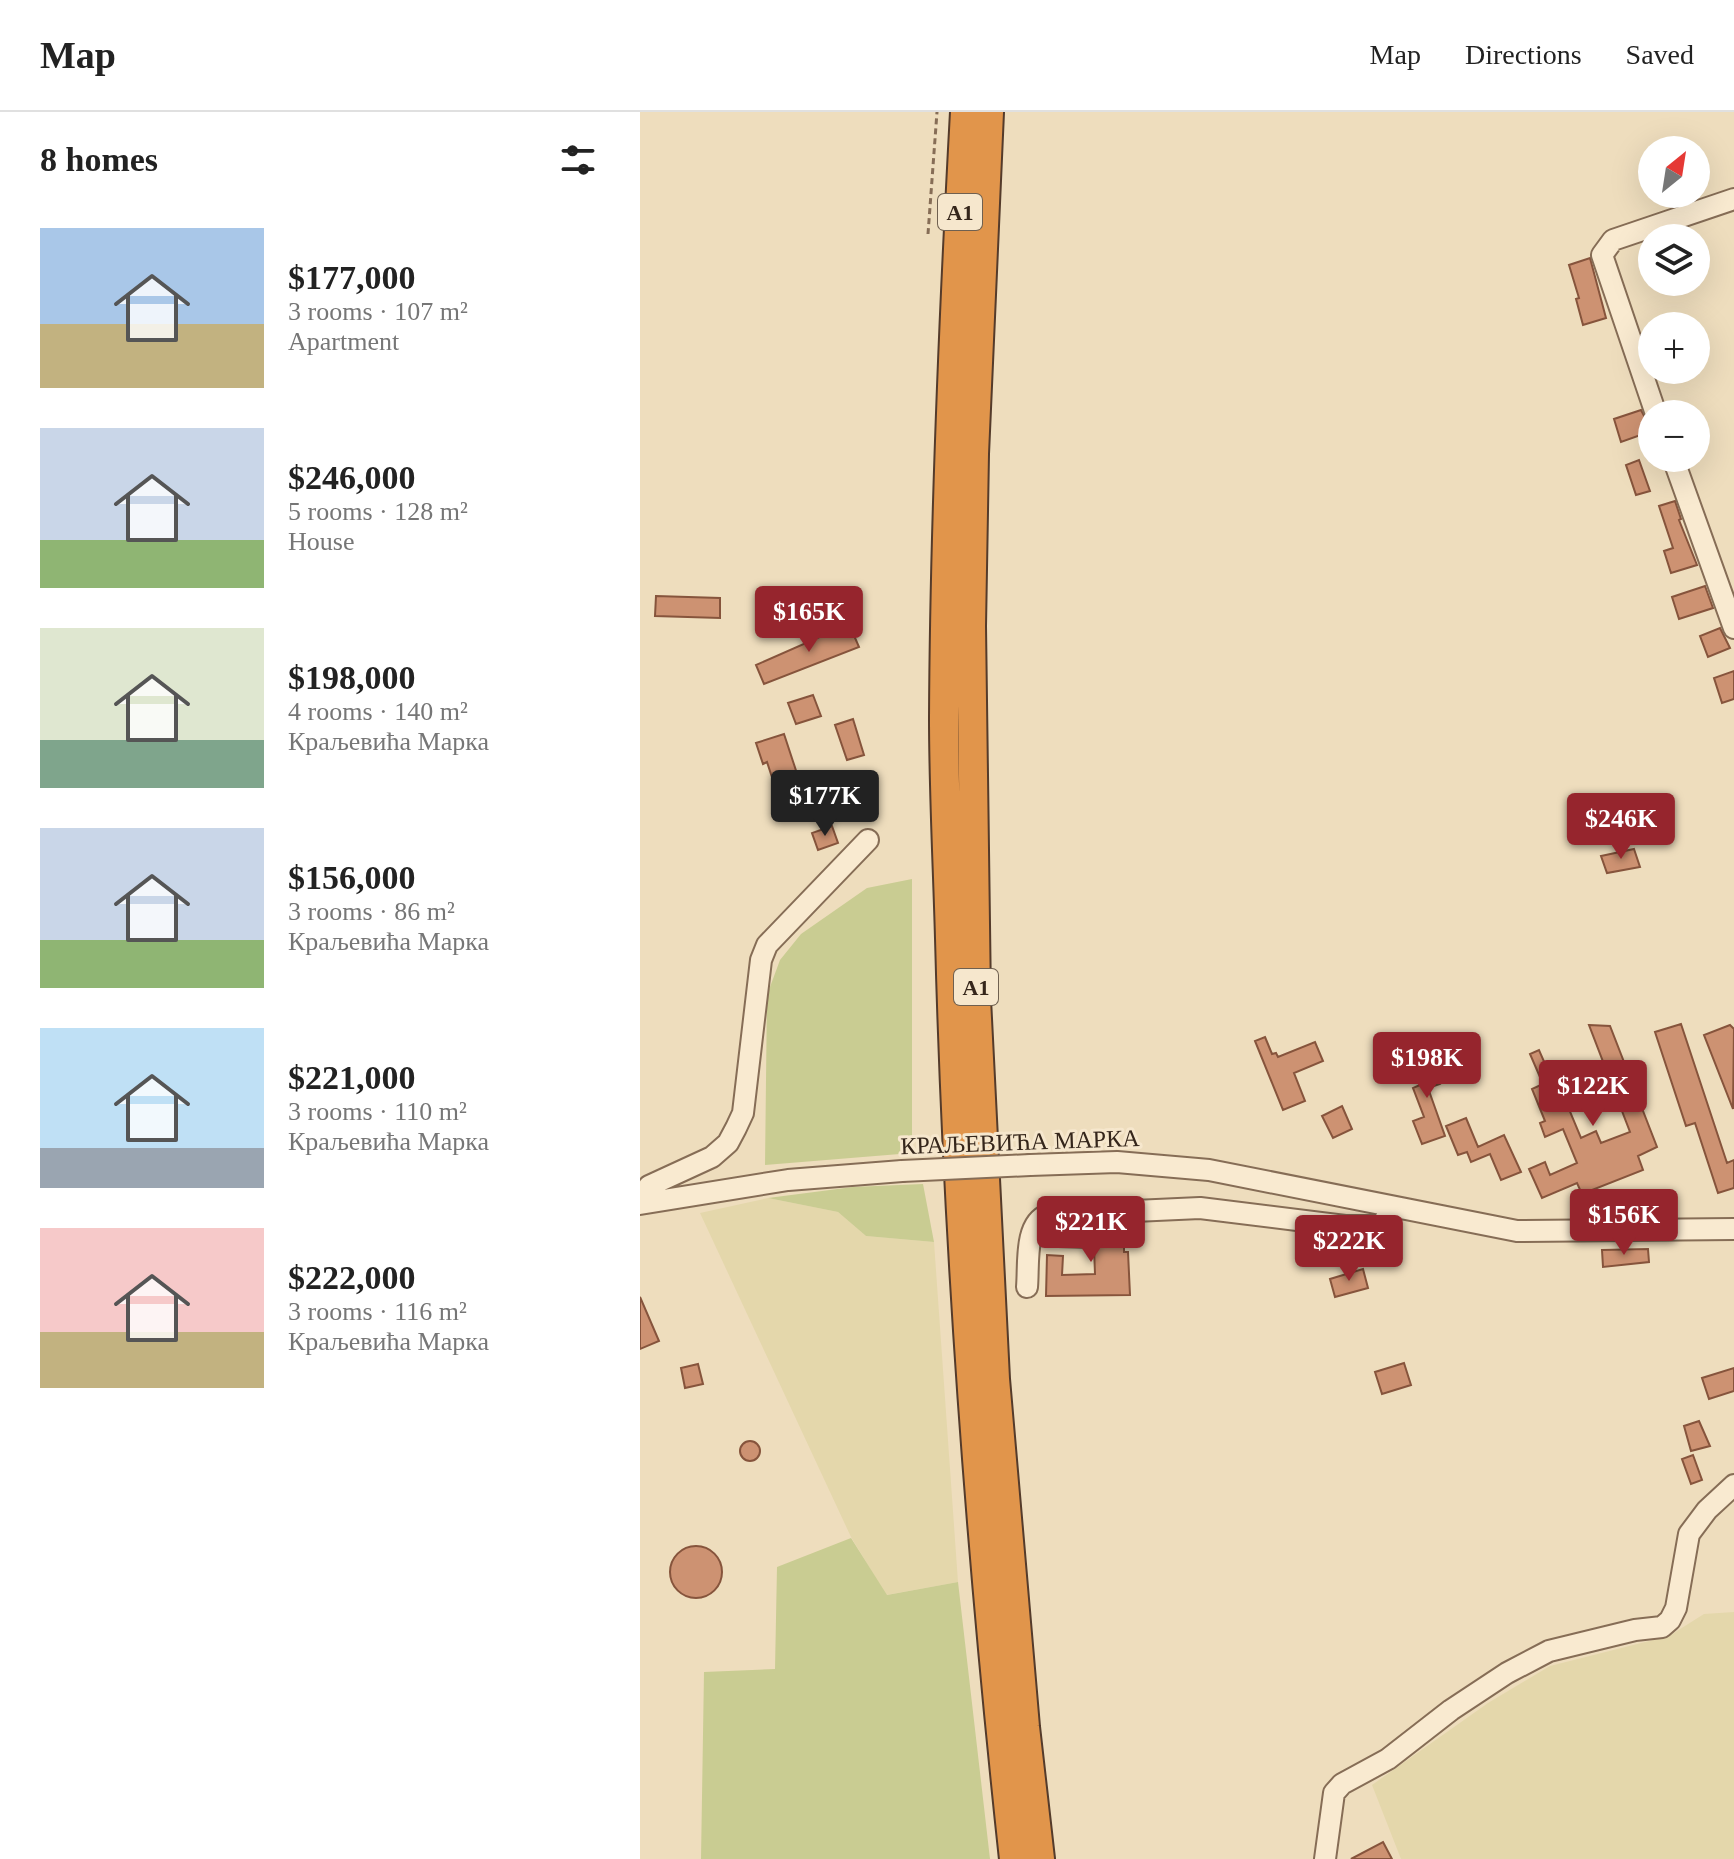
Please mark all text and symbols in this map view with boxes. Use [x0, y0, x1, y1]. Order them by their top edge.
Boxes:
text: Map [40, 34, 116, 76]
text: Map [1370, 39, 1421, 70]
text: Directions [1465, 39, 1582, 70]
text: Saved [1626, 39, 1694, 70]
north arrow [1638, 136, 1710, 208]
map controls [1638, 136, 1710, 472]
icon: filters [556, 138, 600, 182]
text: 8 homes [40, 141, 158, 178]
road number: A1 [938, 194, 982, 230]
button: layers [1638, 224, 1710, 296]
text: $177,000 [288, 259, 416, 296]
icon: home [104, 260, 200, 356]
text: 3 rooms · 107 m² [288, 297, 468, 326]
button: + [1638, 312, 1710, 384]
text: Apartment [288, 327, 399, 356]
button: − [1638, 400, 1710, 472]
text: $246,000 [288, 459, 416, 496]
icon: home [104, 460, 200, 556]
text: 5 rooms · 128 m² [288, 497, 468, 526]
text: House [288, 527, 354, 556]
pin: $165K [753, 586, 865, 654]
text: $165K [773, 597, 845, 626]
text: $198,000 [288, 659, 416, 696]
icon: home [104, 660, 200, 756]
text: 4 rooms · 140 m² [288, 697, 468, 726]
text: Краљевића Марка [288, 727, 489, 756]
pin: $177K [769, 770, 881, 838]
text: $177K [789, 781, 861, 810]
pin: $246K [1565, 793, 1677, 861]
text: $246K [1585, 804, 1657, 833]
text: $156,000 [288, 859, 416, 896]
icon: home [104, 860, 200, 956]
text: 3 rooms · 86 m² [288, 897, 455, 926]
text: Краљевића Марка [288, 927, 489, 956]
road number: A1 [954, 969, 998, 1005]
pin: $198K [1371, 1032, 1483, 1100]
text: $198K [1391, 1043, 1463, 1072]
text: $221,000 [288, 1059, 416, 1096]
icon: home [104, 1060, 200, 1156]
pin: $122K [1537, 1060, 1649, 1128]
text: $122K [1557, 1071, 1629, 1100]
text: 3 rooms · 110 m² [288, 1097, 467, 1126]
street label: КРАЉЕВИЋА МАРКА [900, 1125, 1141, 1159]
text: Краљевића Марка [288, 1127, 489, 1156]
pin: $156K [1568, 1189, 1680, 1257]
pin: $221K [1035, 1196, 1147, 1264]
text: $156K [1588, 1200, 1660, 1229]
text: $221K [1055, 1207, 1127, 1236]
pin: $222K [1293, 1215, 1405, 1283]
text: $222K [1313, 1226, 1385, 1255]
text: $222,000 [288, 1259, 416, 1296]
icon: home [104, 1260, 200, 1356]
text: 3 rooms · 116 m² [288, 1297, 467, 1326]
text: Краљевића Марка [288, 1327, 489, 1356]

